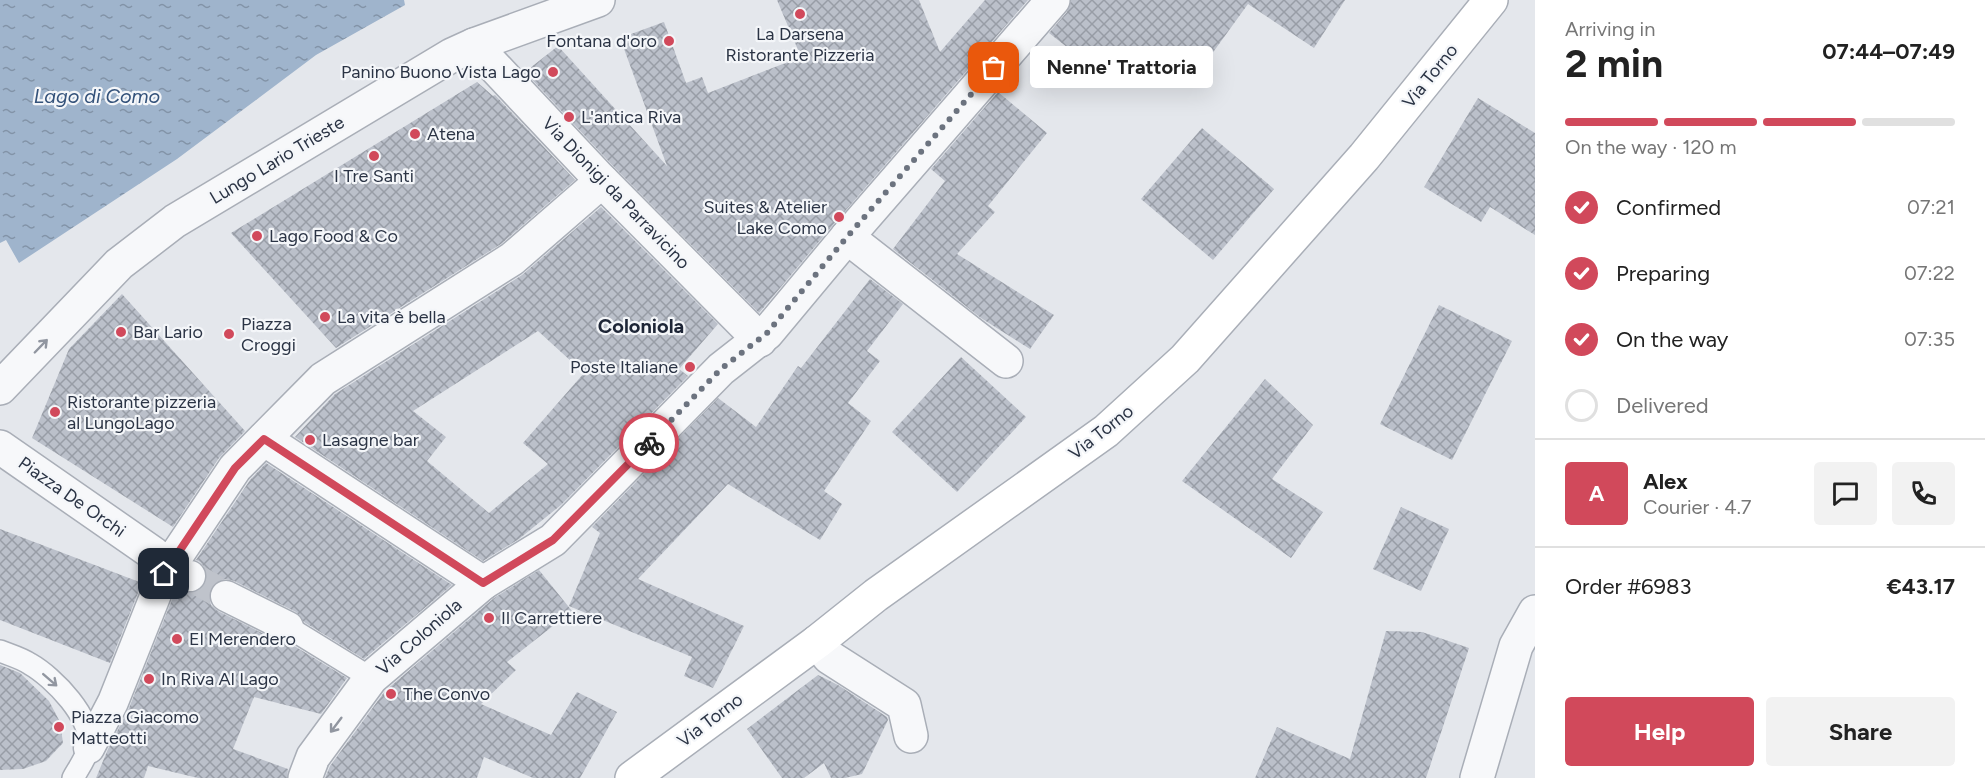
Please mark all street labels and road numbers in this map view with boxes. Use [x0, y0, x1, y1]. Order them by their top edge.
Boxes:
street label: Via Torno [1397, 39, 1463, 113]
street label: Lungo Lario Trieste [206, 111, 348, 209]
street label: Via Dionigi da Parravicino [537, 112, 695, 274]
street label: Via Torno [1064, 400, 1138, 464]
street label: Piazza De Orchi [14, 452, 130, 542]
street label: Via Coloniola [372, 594, 466, 680]
street label: Via Torno [673, 688, 747, 752]

